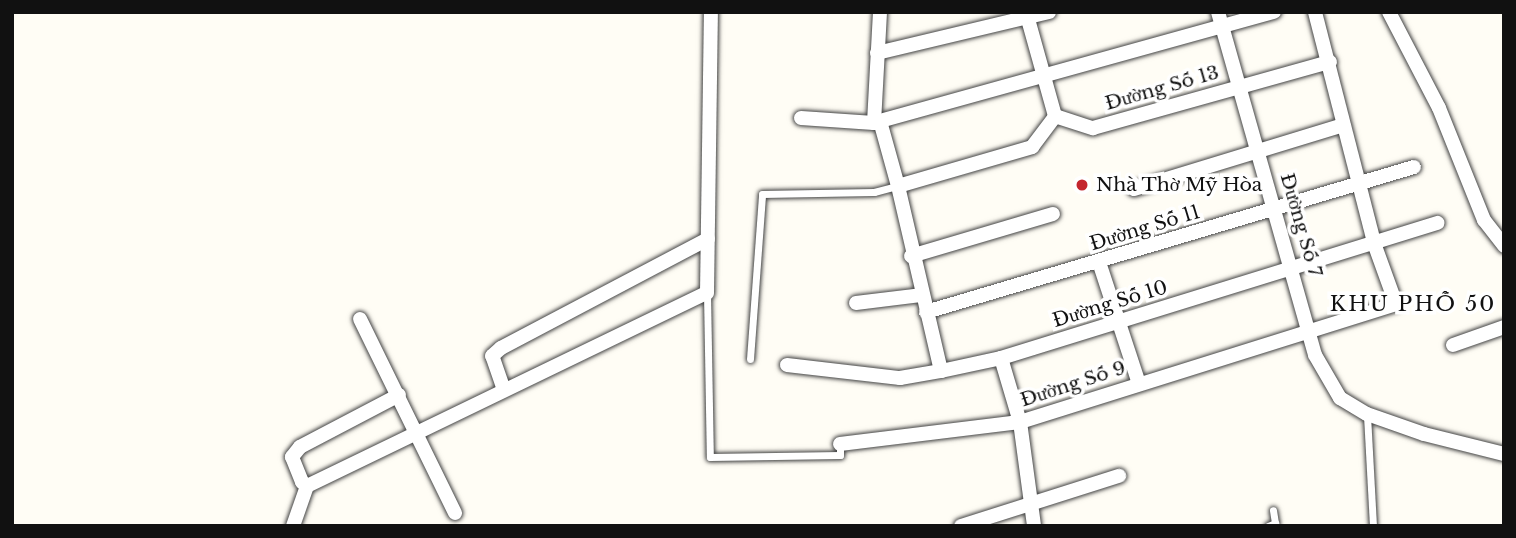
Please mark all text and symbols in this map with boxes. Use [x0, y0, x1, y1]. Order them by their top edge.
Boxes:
street label: Đường Số 13 [1102, 61, 1222, 115]
street label: Đường Số 7 [1275, 171, 1327, 279]
place label: Nhà Thờ Mỹ Hòa [1096, 174, 1264, 196]
marker: Nhà Thờ Mỹ Hòa [1074, 177, 1090, 193]
street label: Đường Số 11 [1087, 200, 1203, 256]
street label: Đường Số 10 [1050, 276, 1170, 332]
district label: KHU PHỐ 50 [1331, 291, 1495, 317]
street label: Đường Số 9 [1017, 356, 1129, 412]

